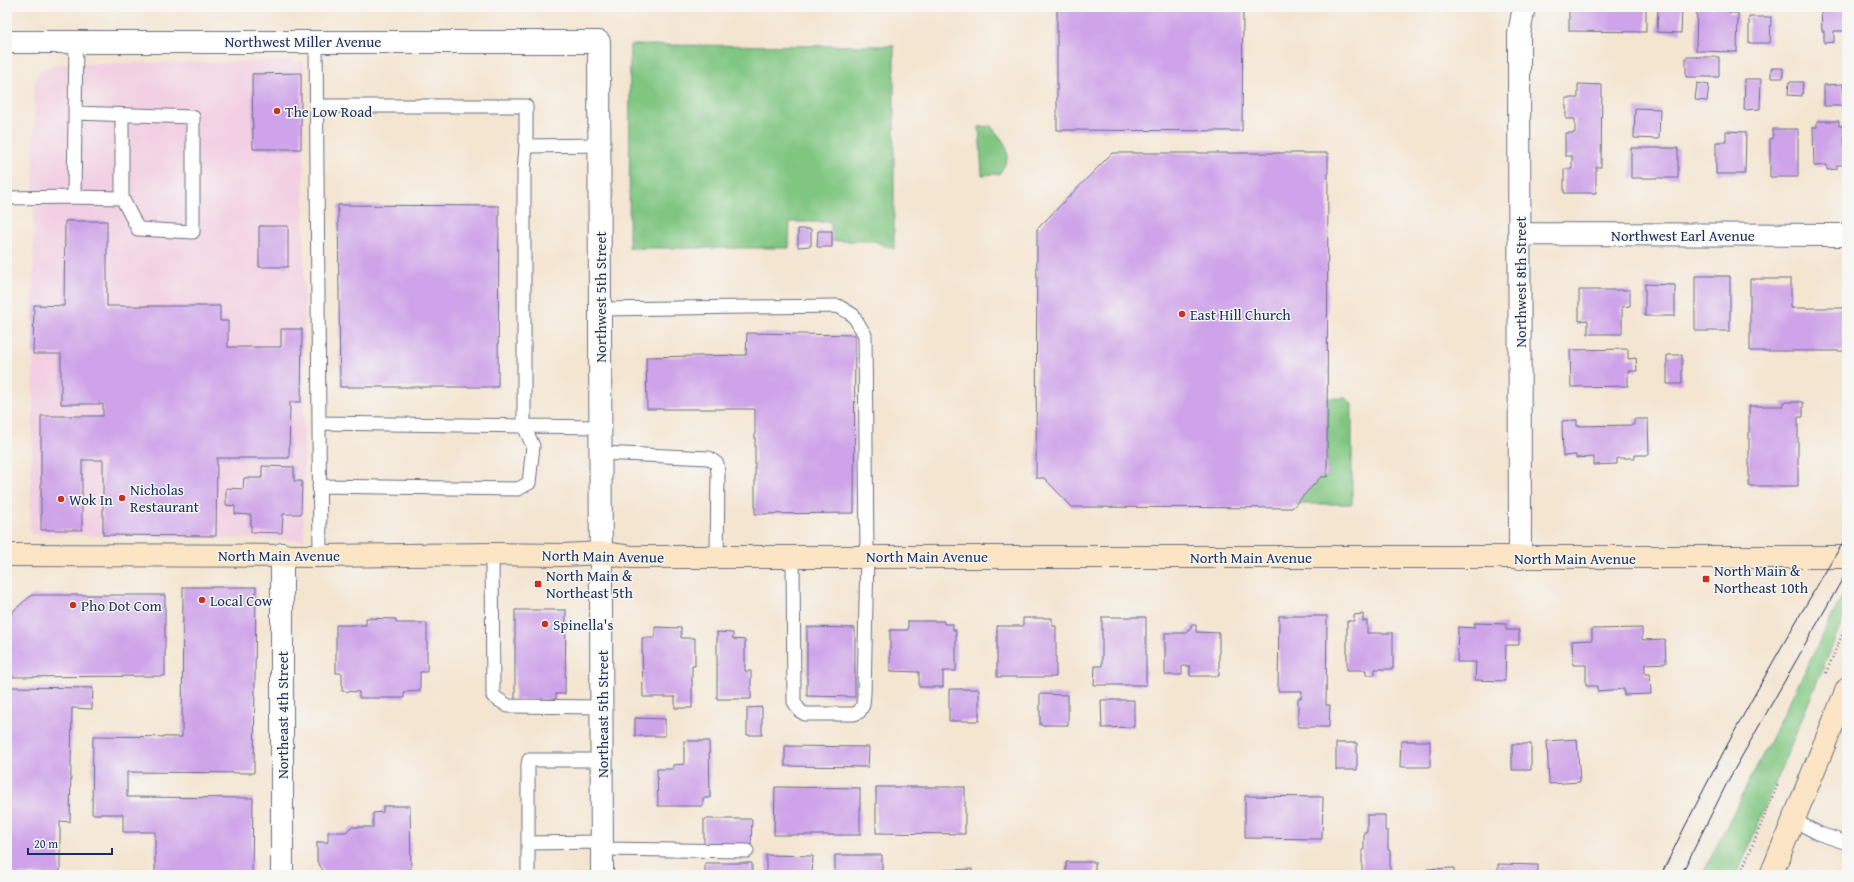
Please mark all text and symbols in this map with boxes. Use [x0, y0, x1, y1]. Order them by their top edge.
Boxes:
street label: Northwest Miller Avenue [225, 31, 381, 52]
place label: The Low Road [285, 101, 372, 122]
marker: The Low Road [272, 106, 282, 116]
street label: Northwest 8th Street [1510, 216, 1531, 348]
street label: Northwest Earl Avenue [1611, 225, 1755, 246]
street label: Northwest 5th Street [590, 231, 611, 363]
place label: East Hill Church [1190, 304, 1291, 325]
marker: East Hill Church [1177, 309, 1187, 319]
place label: Nicholas Restaurant [130, 479, 200, 517]
place label: Wok In [69, 489, 113, 510]
marker: Nicholas Restaurant [117, 493, 127, 503]
marker: Wok In [56, 494, 66, 504]
street label: North Main Avenue [542, 544, 664, 568]
street label: North Main Avenue [218, 545, 340, 566]
street label: North Main Avenue [866, 546, 988, 567]
street label: North Main Avenue [1190, 547, 1312, 568]
street label: North Main Avenue [1514, 548, 1636, 569]
place label: North Main & Northeast 10th [1714, 560, 1809, 598]
place label: North Main & Northeast 5th [546, 565, 634, 603]
marker: North Main & Northeast 10th [1701, 574, 1711, 584]
marker: North Main & Northeast 5th [533, 579, 543, 589]
place label: Local Cow [210, 590, 273, 611]
place label: Pho Dot Com [81, 595, 163, 616]
marker: Local Cow [197, 595, 207, 605]
marker: Pho Dot Com [68, 600, 78, 610]
place label: Spinella's [553, 614, 613, 635]
marker: Spinella's [540, 619, 550, 629]
street label: Northeast 5th Street [592, 649, 613, 778]
street label: Northeast 4th Street [272, 650, 293, 779]
scale bar [28, 830, 112, 856]
text: 20 m [34, 835, 58, 852]

